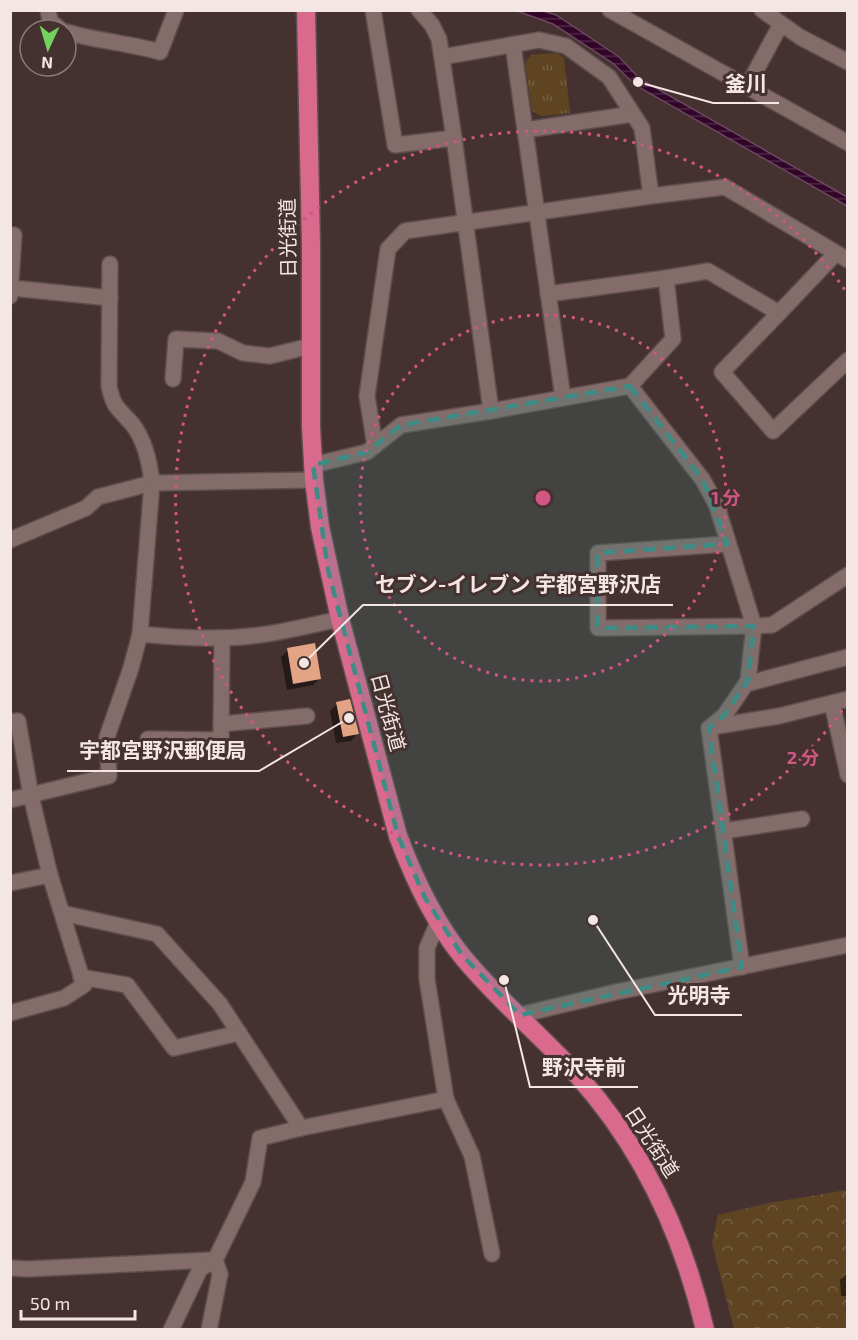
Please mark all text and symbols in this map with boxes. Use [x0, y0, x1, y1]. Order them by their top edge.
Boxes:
north arrow [18, 18, 78, 78]
text: N [40, 54, 53, 73]
callout: 釜川 [713, 64, 779, 103]
text: 釜川 [725, 70, 767, 95]
street label: 日光街道 [274, 198, 300, 278]
text: 1 分 [711, 486, 741, 508]
centre of rings [533, 488, 553, 508]
callout: セブン-イレブン 宇都宮野沢店 [363, 566, 673, 605]
text: セブン-イレブン 宇都宮野沢店 [375, 571, 661, 596]
street label: 日光街道 [367, 670, 411, 753]
callout: 宇都宮野沢郵便局 [67, 732, 259, 771]
text: 宇都宮野沢郵便局 [79, 737, 247, 762]
text: 2 分 [787, 746, 819, 768]
callout: 光明寺 [655, 976, 742, 1015]
text: 光明寺 [668, 982, 731, 1007]
callout: 野沢寺前 [530, 1048, 638, 1087]
text: 野沢寺前 [542, 1054, 626, 1079]
street label: 日光街道 [621, 1101, 685, 1182]
scale bar [21, 1283, 135, 1321]
text: 50 m [30, 1292, 70, 1314]

